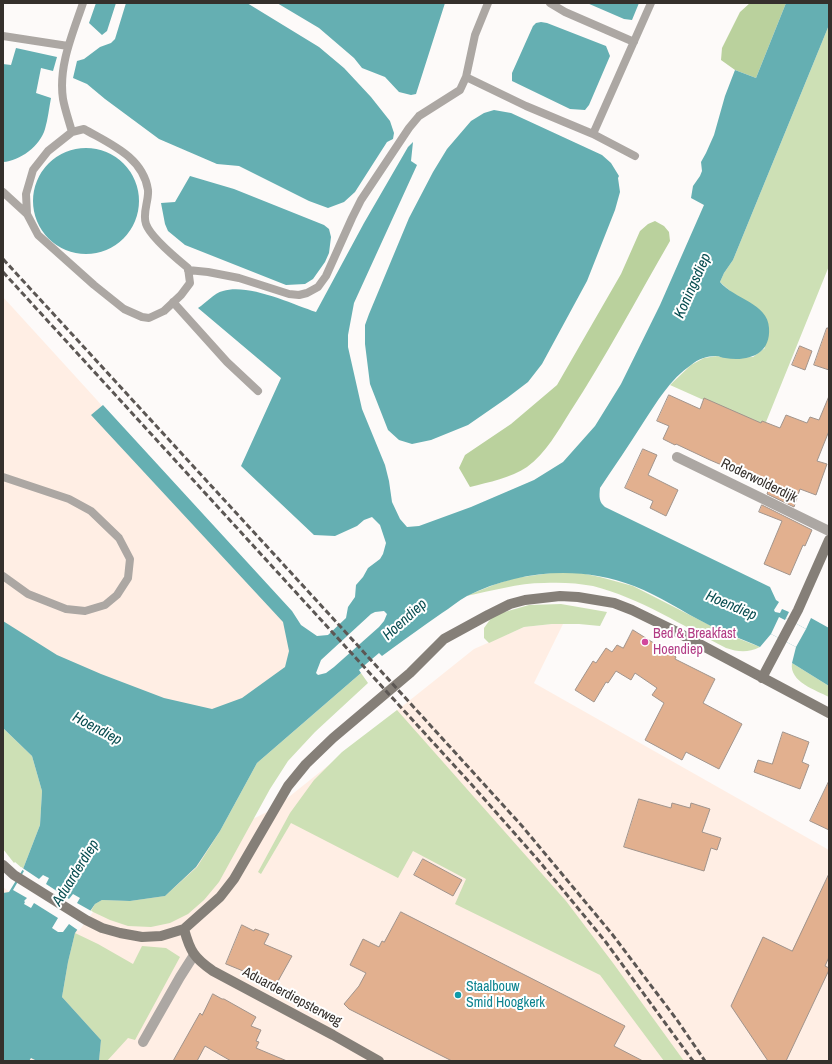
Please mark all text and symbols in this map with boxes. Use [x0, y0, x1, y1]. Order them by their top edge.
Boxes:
water label: Koningsdiep [671, 251, 715, 321]
street label: Roderwolderdijk [718, 455, 800, 507]
water label: Hoendiep [703, 587, 759, 625]
water label: Hoendiep [379, 595, 431, 645]
place label: Bed & Breakfast Hoendiep [653, 626, 736, 658]
marker: Bed & Breakfast Hoendiep [640, 637, 650, 647]
water label: Hoendiep [69, 709, 125, 749]
water label: Aduarderdiep [49, 837, 103, 909]
street label: Aduarderdiepsterweg [240, 964, 344, 1030]
place label: Staalbouw Smid Hoogkerk [466, 979, 545, 1012]
marker: Staalbouw Smid Hoogkerk [453, 990, 463, 1000]

